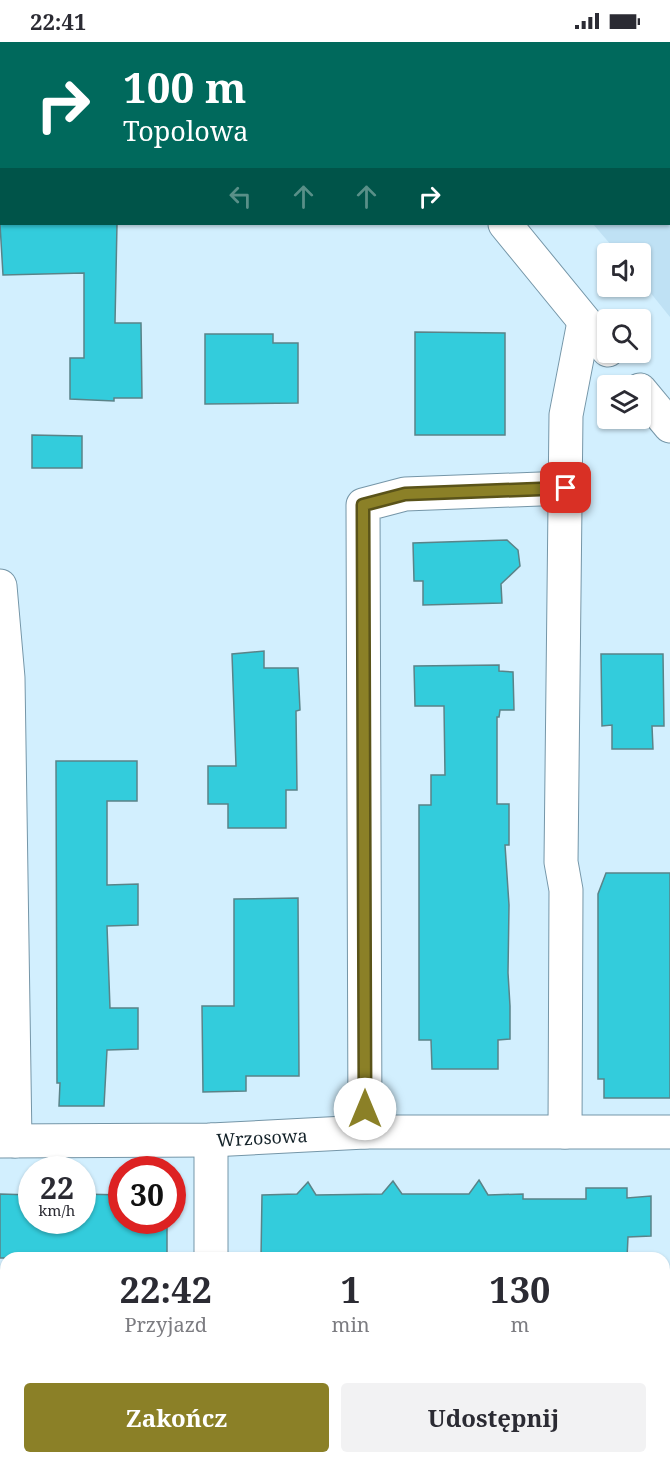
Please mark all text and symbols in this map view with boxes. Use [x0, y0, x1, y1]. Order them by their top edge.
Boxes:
text: 22:41 [30, 6, 86, 36]
text: 100 m [123, 58, 247, 115]
icon: right [24, 66, 102, 144]
text: Topolowa [123, 112, 248, 149]
icon: left [224, 180, 257, 213]
icon: ahead [287, 180, 320, 213]
icon: ahead [350, 180, 383, 213]
icon: right [413, 180, 446, 213]
map controls [597, 243, 651, 429]
button: sound [597, 243, 651, 297]
button: search [597, 309, 651, 363]
button: layers [597, 375, 651, 429]
pin [540, 462, 591, 513]
icon: arrive [549, 471, 582, 504]
position arrow [333, 1077, 397, 1141]
street label: Wrzosowa [216, 1123, 308, 1152]
speed limit sign: 30 [108, 1156, 186, 1234]
text: 22 [40, 1167, 74, 1208]
text: km/h [39, 1200, 75, 1220]
text: 22:42 [120, 1265, 212, 1314]
text: 1 [340, 1265, 361, 1314]
text: 130 [489, 1265, 550, 1314]
text: Przyjazd [124, 1311, 207, 1338]
text: min [332, 1311, 370, 1338]
text: m [510, 1311, 529, 1338]
button: Zakończ [24, 1383, 329, 1452]
button: Udostępnij [341, 1383, 646, 1452]

